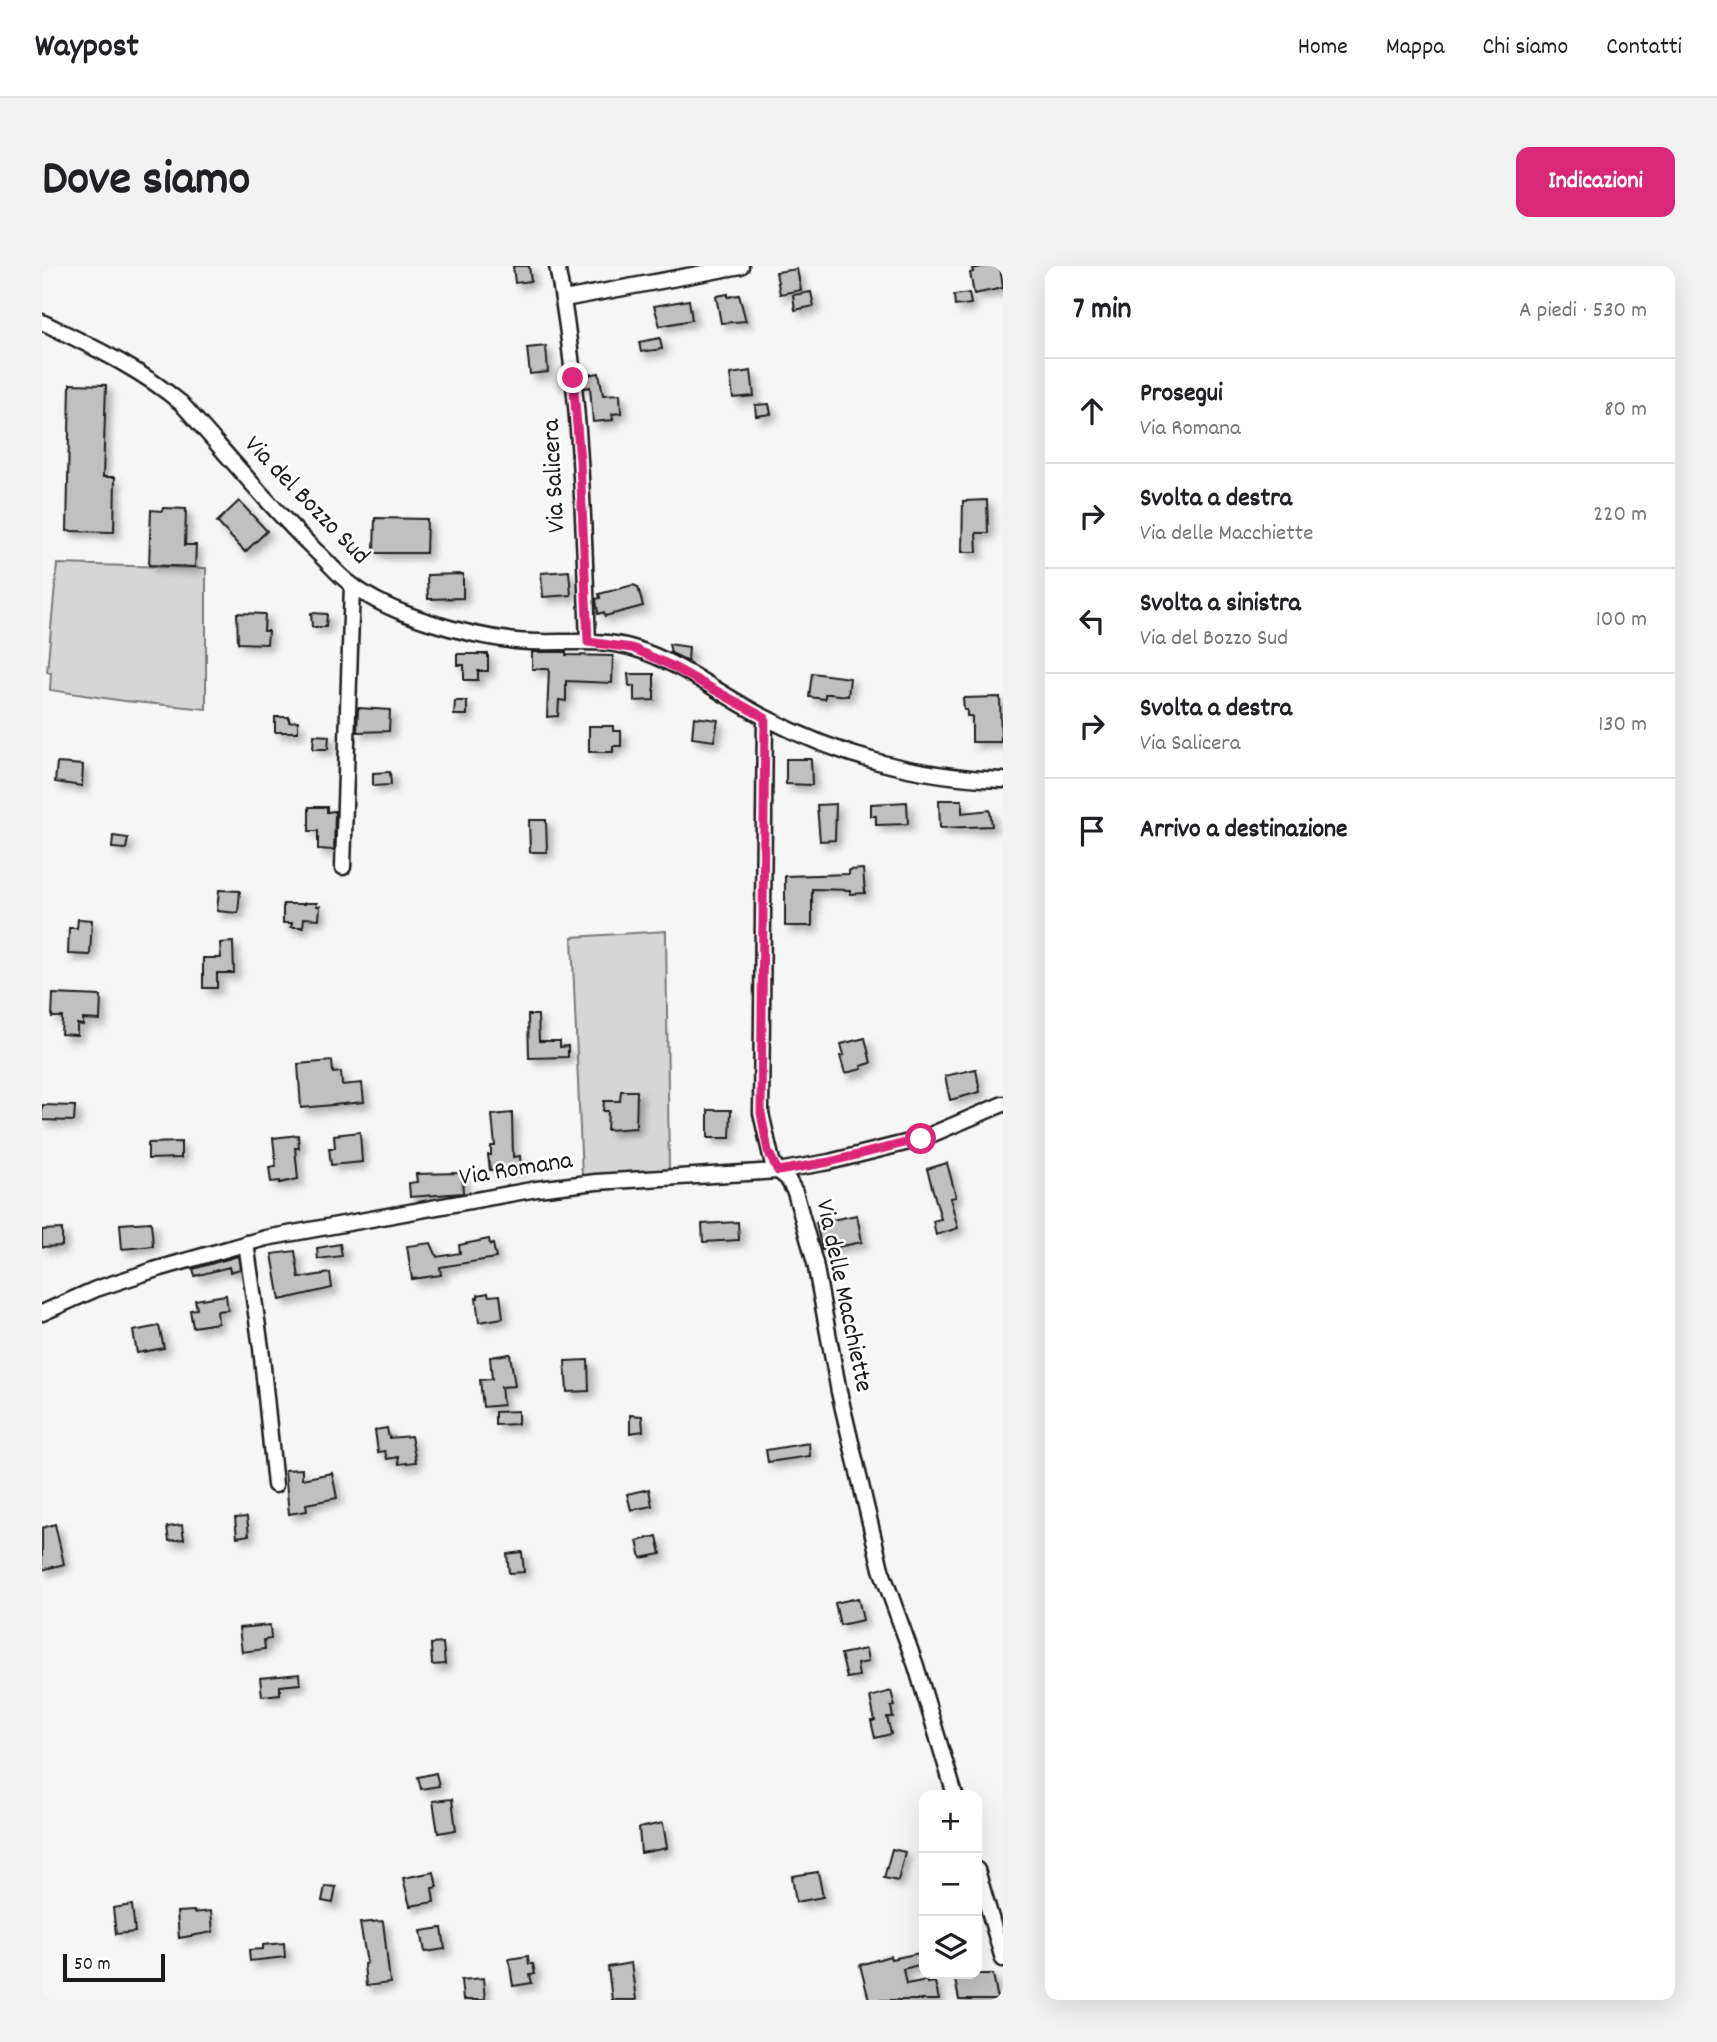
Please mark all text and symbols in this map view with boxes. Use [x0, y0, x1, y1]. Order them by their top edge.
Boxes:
text: Waypost [35, 25, 139, 72]
text: Home [1298, 31, 1348, 65]
text: Mappa [1386, 31, 1445, 65]
text: Chi siamo [1483, 31, 1568, 65]
text: Contatti [1606, 31, 1682, 65]
text: Dove siamo [42, 147, 250, 217]
button: Indicazioni [1516, 147, 1675, 217]
text: 7 min [1073, 290, 1131, 333]
text: A piedi · 530 m [1519, 295, 1647, 328]
route end [557, 362, 588, 393]
text: Prosegui [1140, 376, 1223, 413]
icon: ahead [1073, 392, 1111, 430]
text: 80 m [1604, 394, 1647, 427]
text: Via Romana [1140, 413, 1241, 446]
street label: Via Salicera [534, 417, 576, 534]
street label: Via del Bozzo Sud [235, 428, 377, 574]
text: Svolta a destra [1140, 481, 1292, 518]
icon: right [1073, 497, 1111, 535]
text: 220 m [1593, 499, 1647, 532]
text: Via delle Macchiette [1140, 518, 1313, 551]
text: Svolta a sinistra [1140, 586, 1301, 623]
icon: left [1073, 602, 1111, 640]
text: 100 m [1596, 604, 1647, 637]
text: Via del Bozzo Sud [1140, 623, 1288, 656]
text: Svolta a destra [1140, 691, 1292, 728]
icon: right [1073, 707, 1111, 745]
text: 130 m [1598, 709, 1647, 742]
text: Via Salicera [1140, 728, 1241, 761]
icon: arrive [1073, 812, 1111, 850]
text: Arrivo a destinazione [1140, 812, 1348, 849]
route start [905, 1123, 936, 1154]
street label: Via Romana [457, 1143, 576, 1197]
street label: Via delle Macchiette [805, 1196, 881, 1396]
map controls [919, 1790, 982, 1979]
button: + [919, 1790, 982, 1853]
button: − [919, 1853, 982, 1916]
button: layers [919, 1916, 982, 1979]
scale bar [63, 1951, 164, 1983]
text: 50 m [74, 1952, 111, 1979]

